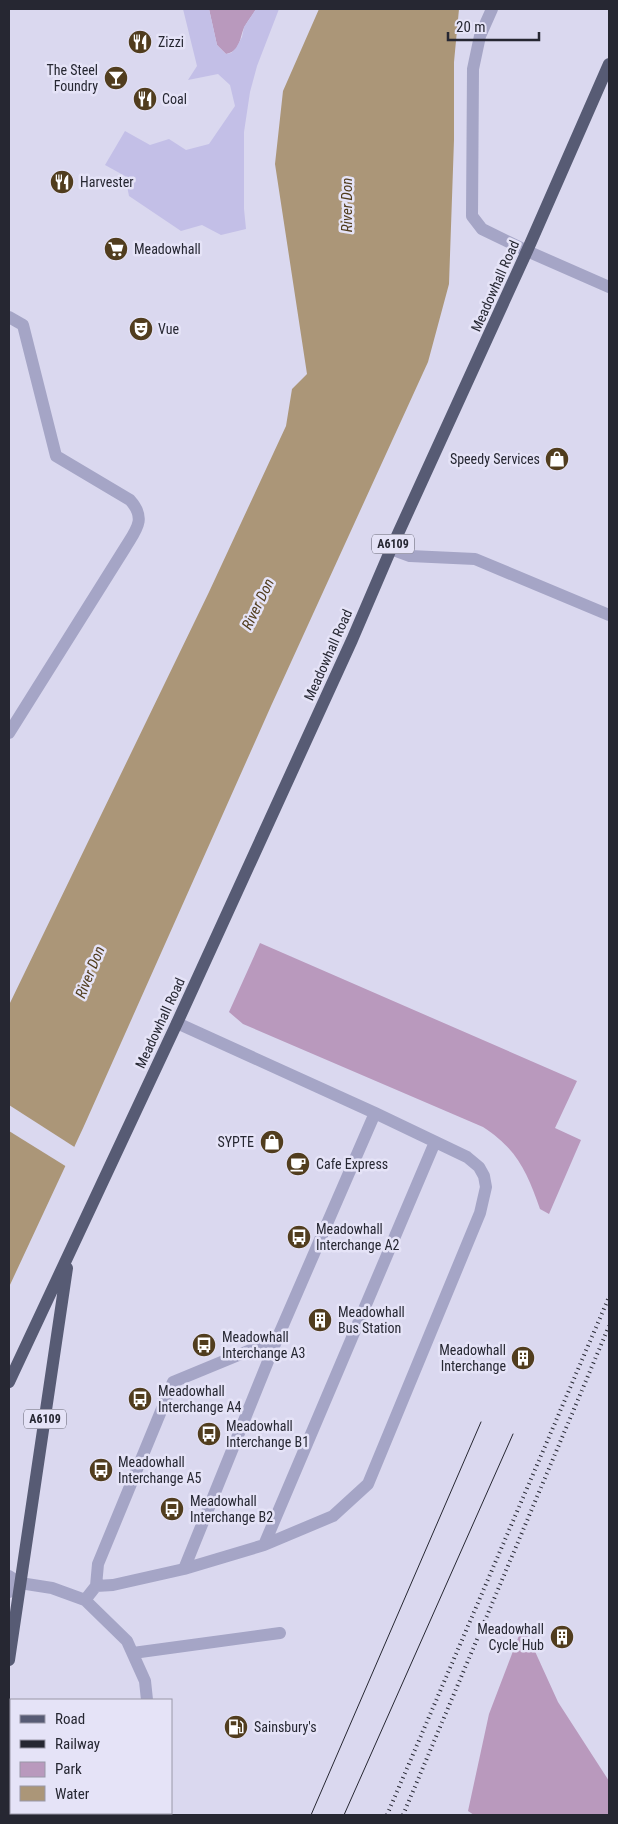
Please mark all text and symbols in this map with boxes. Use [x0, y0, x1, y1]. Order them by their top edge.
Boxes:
scale bar [448, 10, 539, 42]
text: 20 m [456, 18, 486, 36]
restaurant icon: Zizzi [127, 29, 153, 55]
place label: Zizzi [158, 34, 184, 50]
place label: The Steel Foundry [46, 62, 98, 94]
bar icon: The Steel Foundry [103, 65, 129, 91]
restaurant icon: Coal [132, 86, 158, 112]
place label: Coal [162, 91, 187, 107]
restaurant icon: Harvester [49, 169, 75, 195]
place label: Harvester [80, 174, 134, 190]
water label: River Don [338, 178, 356, 232]
supermarket icon: Meadowhall [103, 236, 129, 262]
street label: Meadowhall Road [468, 238, 522, 334]
place label: Meadowhall [134, 241, 201, 257]
theatre icon: Vue [128, 316, 154, 342]
place label: Vue [158, 321, 179, 337]
shop icon: Speedy Services [544, 446, 570, 472]
place label: Speedy Services [450, 451, 540, 467]
road number: A6109 [372, 534, 414, 554]
water label: River Don [238, 576, 278, 632]
street label: Meadowhall Road [301, 607, 355, 703]
water label: River Don [71, 943, 109, 1001]
street label: Meadowhall Road [132, 975, 188, 1071]
shop icon: SYPTE [259, 1129, 285, 1155]
place label: SYPTE [217, 1134, 254, 1150]
cafe icon: Cafe Express [285, 1151, 311, 1177]
place label: Cafe Express [316, 1156, 388, 1172]
place label: Meadowhall Interchange A2 [316, 1221, 400, 1253]
bus stop icon: Meadowhall Interchange A2 [286, 1224, 312, 1250]
place label: Meadowhall Bus Station [338, 1304, 405, 1336]
building icon: Meadowhall Bus Station [307, 1307, 333, 1333]
place label: Meadowhall Interchange A3 [222, 1329, 306, 1361]
bus stop icon: Meadowhall Interchange A3 [191, 1332, 217, 1358]
place label: Meadowhall Interchange [439, 1342, 506, 1374]
building icon: Meadowhall Interchange [510, 1345, 536, 1371]
place label: Meadowhall Interchange A4 [158, 1383, 242, 1415]
bus stop icon: Meadowhall Interchange A4 [127, 1386, 153, 1412]
road number: A6109 [24, 1410, 66, 1428]
place label: Meadowhall Interchange B1 [226, 1418, 309, 1450]
bus stop icon: Meadowhall Interchange B1 [196, 1421, 222, 1447]
place label: Meadowhall Interchange A5 [118, 1454, 202, 1486]
bus stop icon: Meadowhall Interchange A5 [88, 1457, 114, 1483]
place label: Meadowhall Interchange B2 [190, 1493, 273, 1525]
bus stop icon: Meadowhall Interchange B2 [159, 1496, 185, 1522]
place label: Meadowhall Cycle Hub [477, 1621, 544, 1653]
building icon: Meadowhall Cycle Hub [549, 1624, 575, 1650]
legend [10, 1699, 172, 1814]
text: Road [55, 1710, 85, 1728]
fuel station icon: Sainsbury's [223, 1714, 249, 1740]
place label: Sainsbury's [254, 1719, 317, 1735]
text: Railway [55, 1735, 100, 1753]
text: Park [55, 1760, 82, 1778]
text: Water [55, 1785, 90, 1803]

